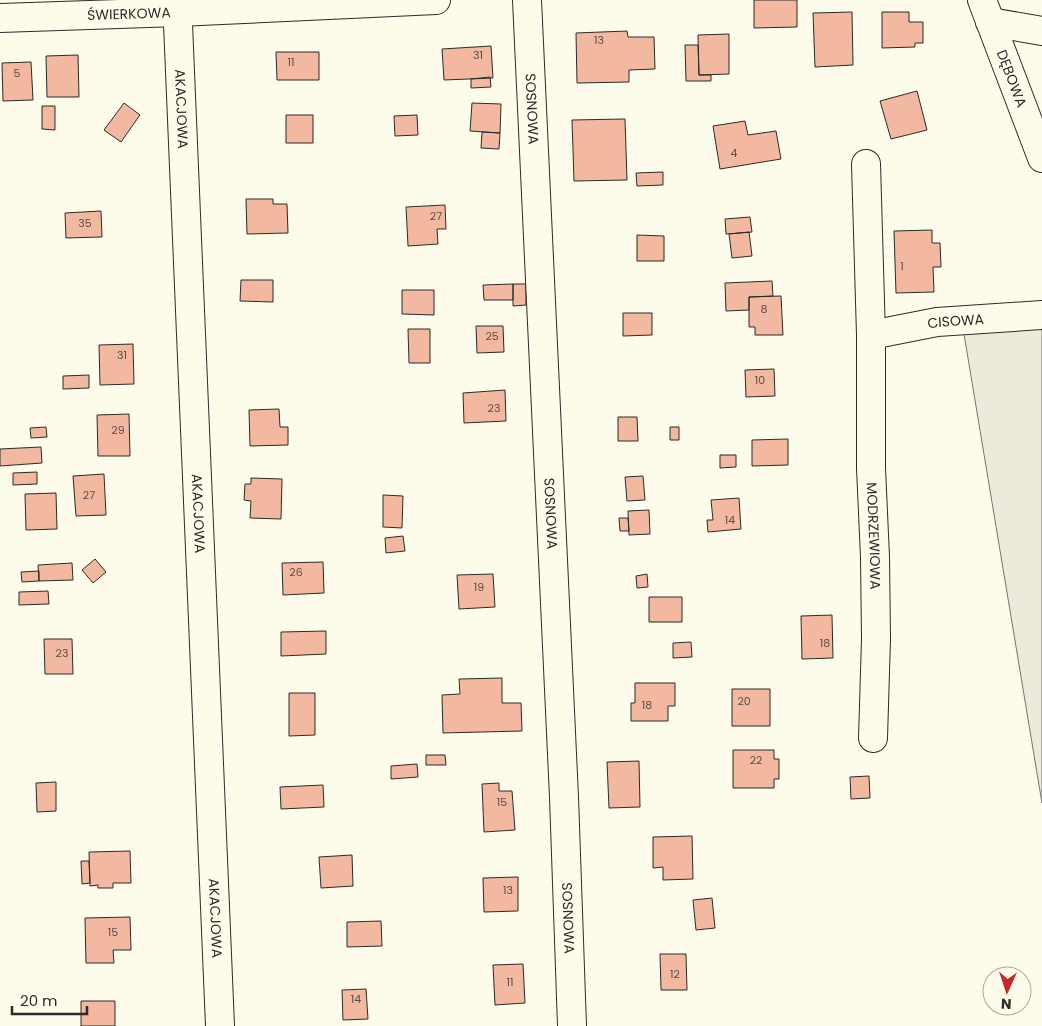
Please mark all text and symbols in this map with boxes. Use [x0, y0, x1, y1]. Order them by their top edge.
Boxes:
street label: ŚWIERKOWA [87, 2, 171, 25]
house number: 13 [594, 32, 604, 48]
house number: 31 [473, 47, 483, 63]
street label: DĘBOWA [992, 47, 1032, 110]
house number: 11 [287, 54, 295, 70]
house number: 5 [14, 65, 21, 81]
street label: AKACJOWA [170, 69, 193, 149]
street label: SOSNOWA [520, 73, 544, 145]
house number: 4 [731, 145, 738, 161]
house number: 27 [430, 208, 442, 224]
house number: 35 [78, 215, 92, 231]
house number: 1 [900, 258, 904, 274]
house number: 8 [761, 301, 768, 317]
street label: CISOWA [926, 309, 985, 334]
house number: 25 [485, 328, 499, 344]
house number: 31 [117, 347, 127, 363]
house number: 10 [755, 372, 765, 388]
house number: 23 [488, 400, 500, 416]
house number: 29 [111, 422, 125, 438]
street label: AKACJOWA [187, 473, 210, 554]
street label: SOSNOWA [539, 477, 562, 550]
street label: MODRZEWIOWA [862, 482, 885, 590]
house number: 27 [83, 487, 95, 503]
house number: 14 [725, 512, 735, 528]
house number: 26 [289, 564, 303, 580]
house number: 19 [474, 579, 484, 595]
house number: 18 [820, 635, 830, 651]
house number: 23 [56, 645, 68, 661]
house number: 20 [737, 693, 751, 709]
house number: 18 [642, 697, 652, 713]
house number: 22 [750, 752, 762, 768]
house number: 15 [497, 794, 507, 810]
street label: AKACJOWA [204, 878, 227, 958]
house number: 13 [503, 882, 513, 898]
street label: SOSNOWA [557, 882, 579, 954]
house number: 15 [108, 924, 118, 940]
house number: 12 [670, 966, 680, 982]
north arrow [982, 966, 1032, 1016]
house number: 11 [506, 974, 514, 990]
scale bar [12, 984, 88, 1016]
text: 20 m [20, 990, 58, 1011]
house number: 14 [351, 991, 361, 1007]
text: N [1001, 994, 1012, 1014]

